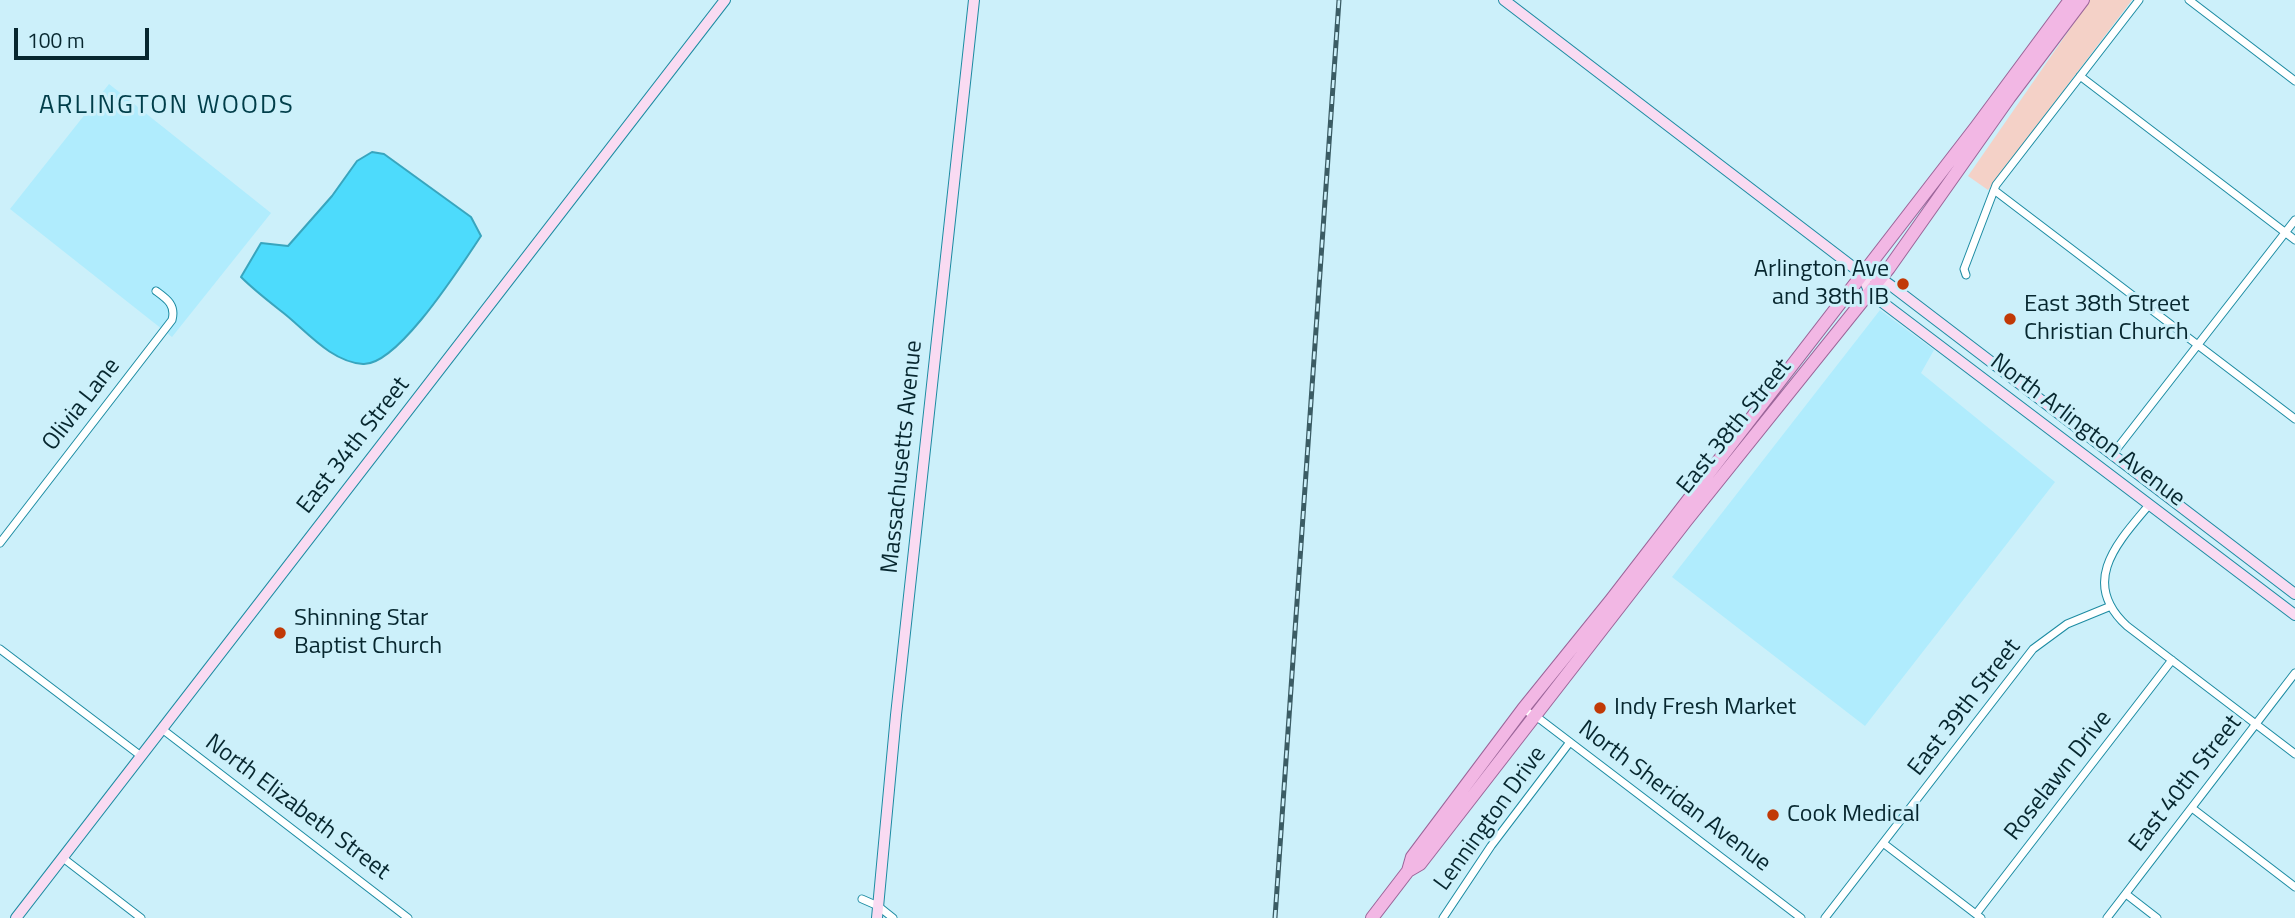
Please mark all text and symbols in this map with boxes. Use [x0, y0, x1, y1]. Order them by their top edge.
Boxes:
scale bar [18, 14, 152, 58]
text: 100 m [27, 24, 84, 56]
district label: ARLINGTON WOODS [41, 91, 293, 123]
place label: Arlington Ave and 38th IB [1754, 256, 1889, 312]
marker: Arlington Ave and 38th IB [1895, 276, 1911, 292]
place label: East 38th Street Christian Church [2024, 291, 2190, 347]
marker: East 38th Street Christian Church [2002, 311, 2018, 327]
street label: Massachusetts Avenue [876, 339, 930, 575]
street label: North Arlington Avenue [1984, 348, 2190, 514]
street label: Olivia Lane [37, 353, 127, 457]
street label: East 38th Street [1672, 354, 1798, 500]
street label: East 34th Street [292, 372, 416, 520]
place label: Shinning Star Baptist Church [294, 605, 442, 661]
marker: Shinning Star Baptist Church [272, 625, 288, 641]
street label: East 39th Street [1903, 634, 2027, 782]
place label: Indy Fresh Market [1614, 694, 1796, 722]
marker: Indy Fresh Market [1592, 700, 1608, 716]
street label: Roselawn Drive [1999, 705, 2119, 847]
street label: East 40th Street [2124, 710, 2248, 858]
street label: North Sheridan Avenue [1572, 715, 1776, 879]
street label: North Elizabeth Street [199, 729, 395, 887]
street label: Lennington Drive [1429, 741, 1553, 897]
place label: Cook Medical [1787, 801, 1920, 829]
marker: Cook Medical [1765, 807, 1781, 823]

